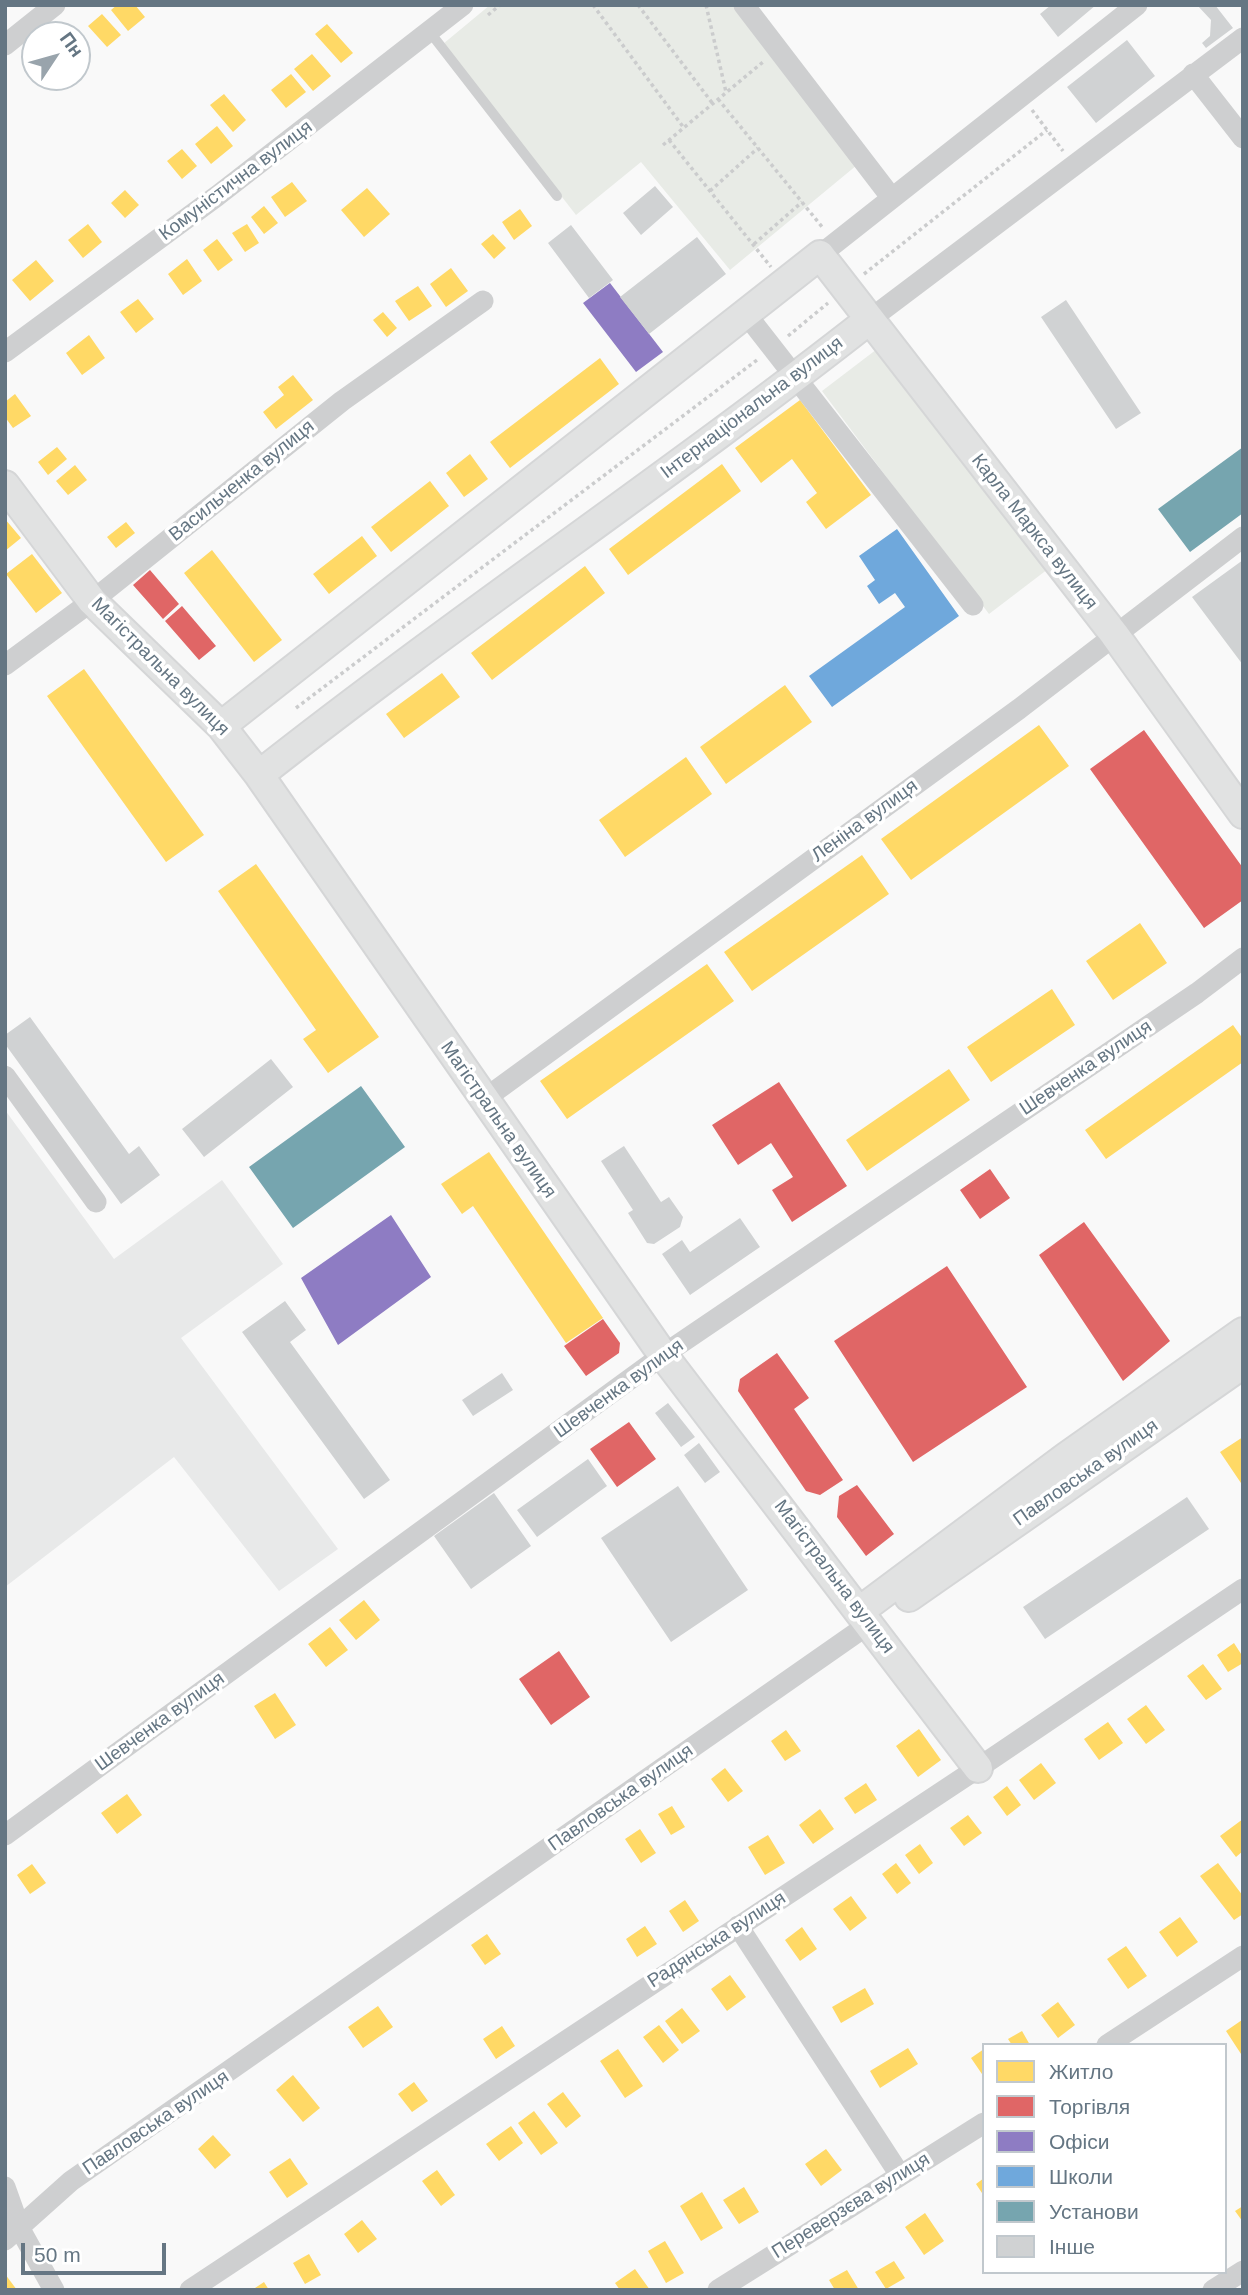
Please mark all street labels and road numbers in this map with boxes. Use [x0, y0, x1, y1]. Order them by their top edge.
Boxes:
street label: Комуністична вулиця [155, 116, 317, 246]
street label: Інтернаціональна вулиця [656, 332, 848, 484]
street label: Васильченка вулиця [165, 415, 319, 547]
street label: Карла Маркса вулиця [966, 450, 1102, 614]
street label: Магістральна вулиця [86, 593, 234, 741]
street label: Леніна вулиця [807, 775, 923, 867]
street label: Шевченка вулиця [1016, 1015, 1156, 1121]
street label: Магістральна вулиця [435, 1037, 561, 1203]
street label: Шевченка вулиця [550, 1334, 688, 1444]
street label: Павловська вулиця [1009, 1415, 1163, 1531]
street label: Магістральна вулиця [769, 1496, 899, 1658]
street label: Шевченка вулиця [91, 1667, 229, 1777]
street label: Павловська вулиця [544, 1740, 698, 1856]
street label: Радянська вулиця [644, 1887, 790, 1993]
street label: Павловська вулиця [79, 2066, 233, 2180]
street label: Переверзєва вулиця [768, 2148, 934, 2264]

